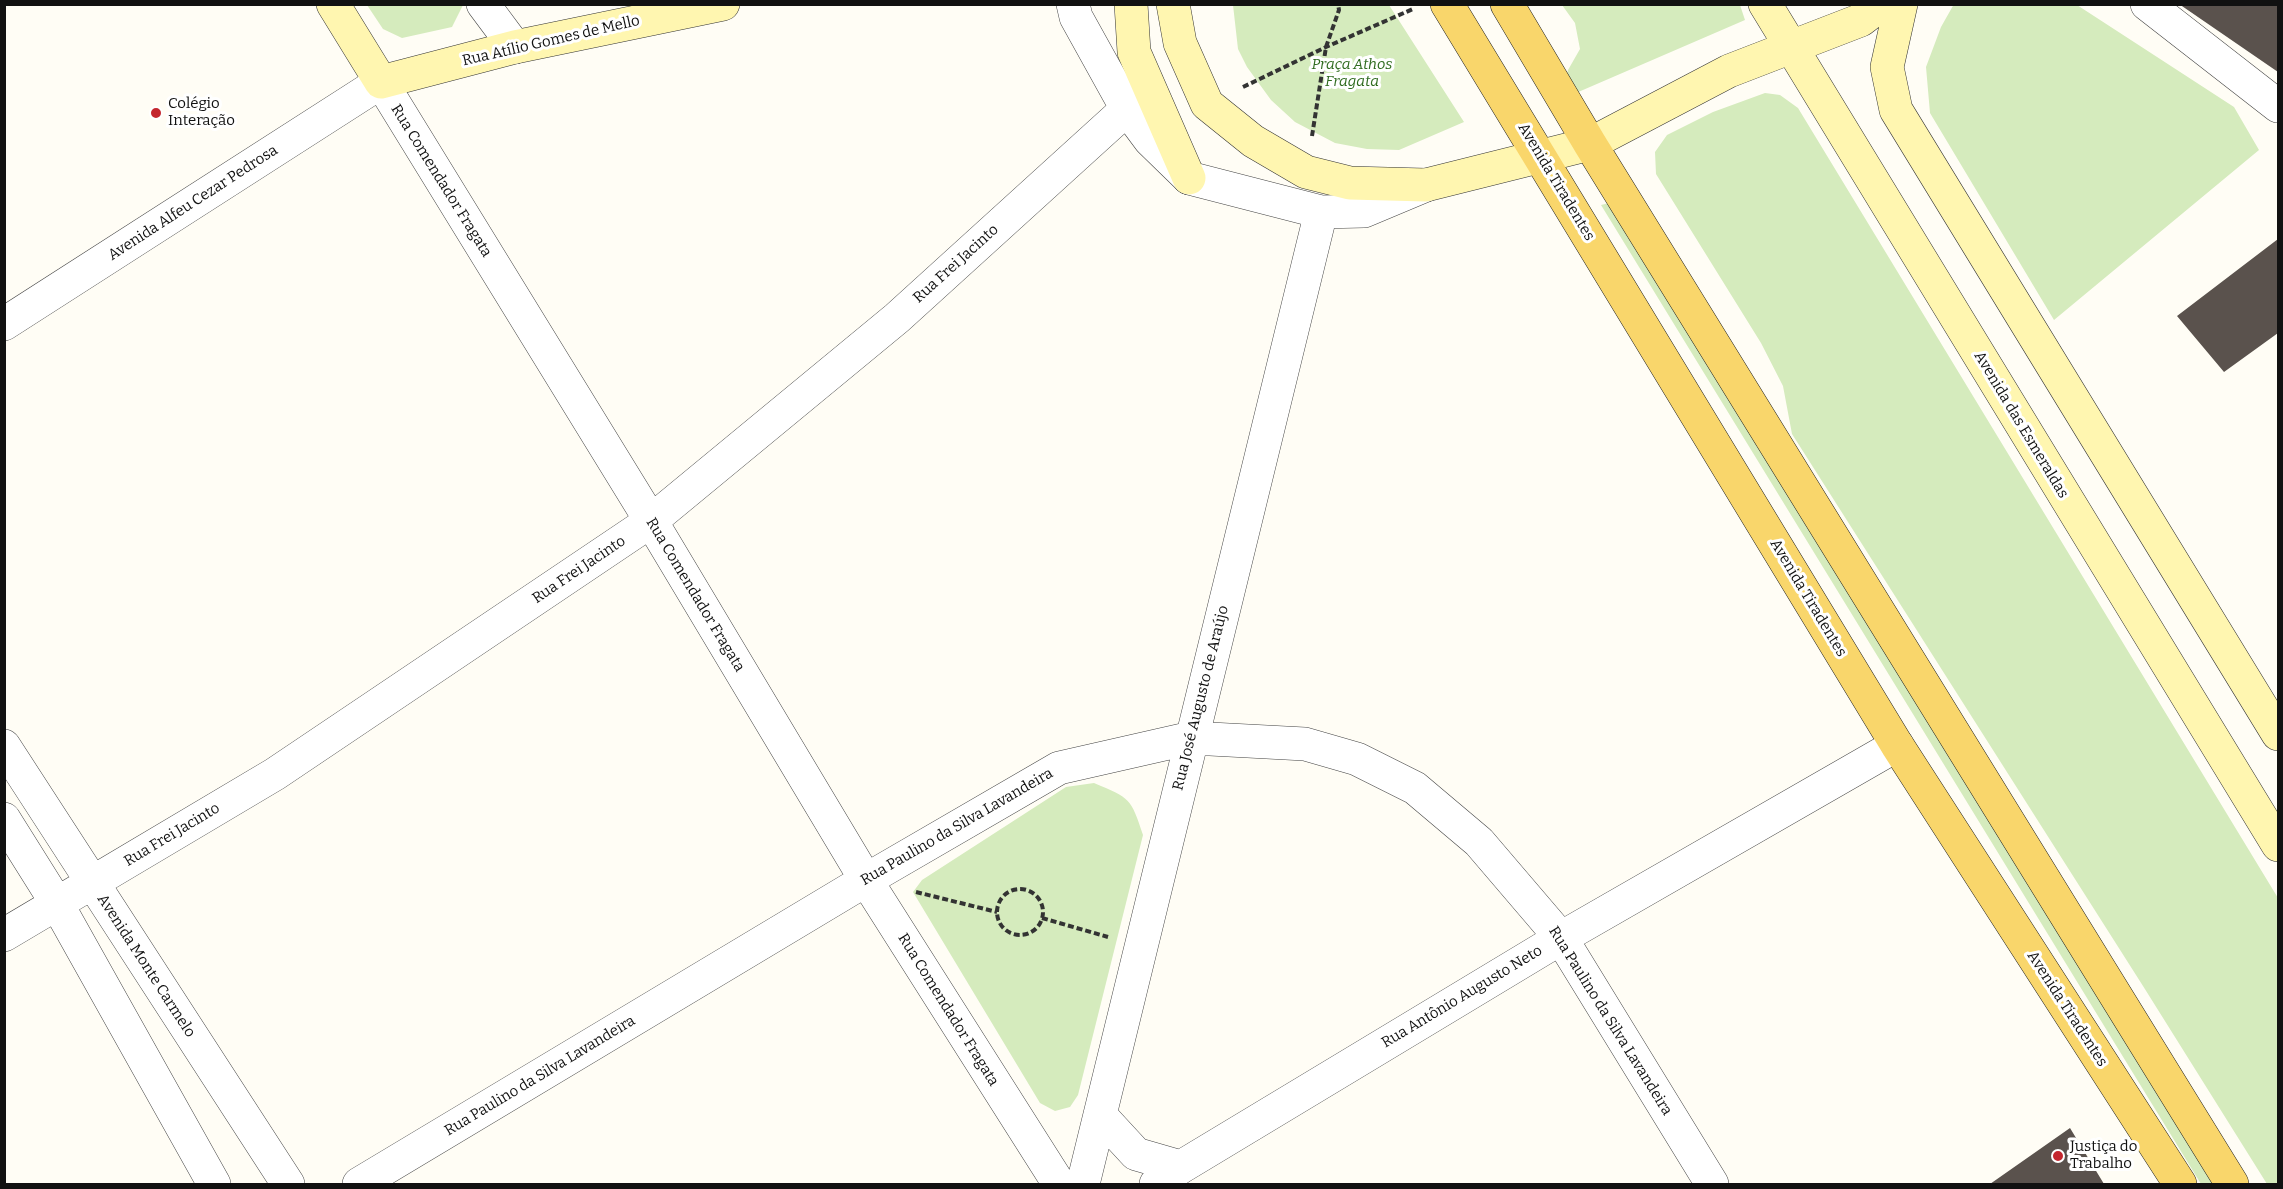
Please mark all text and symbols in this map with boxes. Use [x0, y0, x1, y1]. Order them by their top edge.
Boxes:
street label: Rua Atílio Gomes de Mello [460, 12, 642, 70]
park label: Praça Athos Fragata [1312, 56, 1392, 91]
place label: Colégio Interação [168, 95, 235, 130]
street label: Rua Comendador Fragata [387, 101, 495, 261]
marker: Colégio Interação [149, 106, 163, 120]
street label: Avenida Tiradentes [1514, 120, 1598, 244]
street label: Avenida Alfeu Cezar Pedrosa [105, 141, 281, 265]
street label: Rua Frei Jacinto [910, 221, 1002, 307]
street label: Avenida das Esmeraldas [1970, 348, 2072, 502]
street label: Rua Comendador Fragata [642, 515, 748, 675]
street label: Rua Frei Jacinto [529, 532, 629, 608]
street label: Avenida Tiradentes [1766, 536, 1850, 660]
street label: Rua José Augusto de Araújo [1169, 604, 1233, 792]
street label: Rua Paulino da Silva Lavandeira [858, 764, 1056, 890]
street label: Rua Frei Jacinto [121, 799, 223, 871]
street label: Avenida Monte Carmelo [93, 891, 199, 1041]
street label: Rua Paulino da Silva Lavandeira [1544, 923, 1676, 1119]
street label: Rua Comendador Fragata [894, 930, 1002, 1090]
street label: Rua Antônio Augusto Neto [1378, 942, 1546, 1052]
street label: Avenida Tiradentes [2023, 948, 2111, 1070]
street label: Rua Paulino da Silva Lavandeira [441, 1012, 639, 1140]
place label: Justiça do Trabalho [2070, 1138, 2137, 1173]
marker: Justiça do Trabalho [2051, 1149, 2065, 1163]

